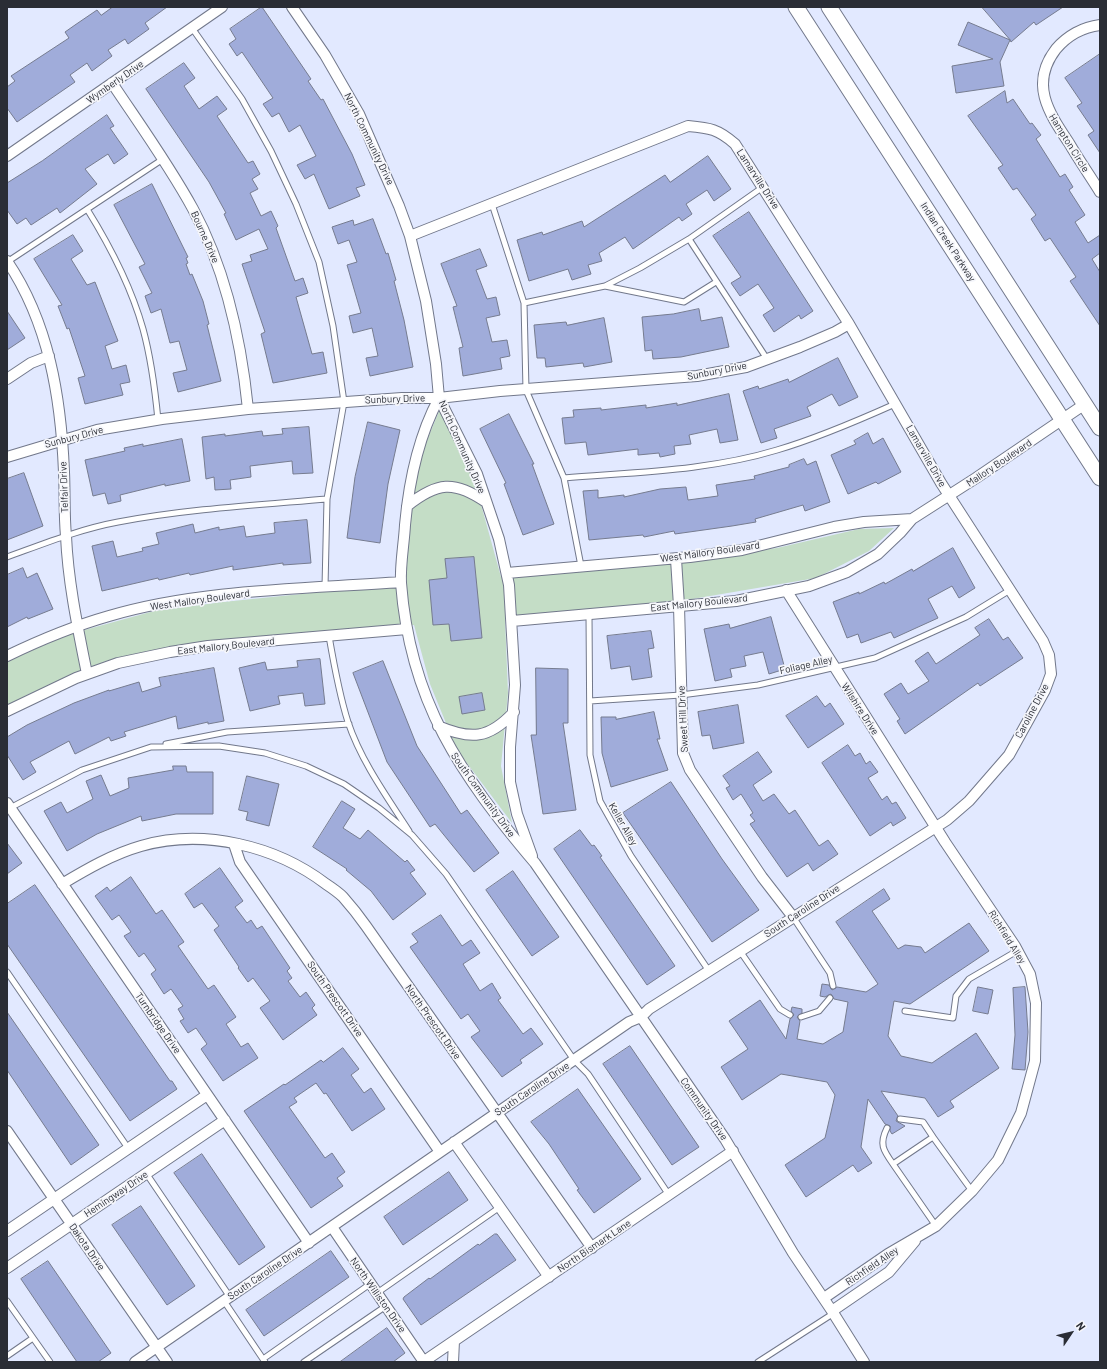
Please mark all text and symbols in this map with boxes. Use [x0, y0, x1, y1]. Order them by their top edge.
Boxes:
street label: Wymberly Drive [84, 58, 146, 106]
street label: North Community Drive [341, 91, 397, 187]
street label: Hampton Circle [1046, 111, 1092, 175]
street label: Lamarville Drive [734, 147, 782, 211]
street label: Indian Creek Parkway [918, 200, 978, 284]
street label: Bourne Drive [188, 209, 222, 265]
street label: Sunbury Drive [686, 359, 748, 383]
street label: Sunbury Drive [365, 392, 425, 406]
street label: North Community Drive [436, 398, 488, 496]
street label: Sunbury Drive [43, 423, 105, 451]
street label: Lamarville Drive [903, 423, 949, 489]
street label: Mallory Boulevard [964, 437, 1034, 489]
street label: Telfair Drive [57, 461, 71, 513]
street label: West Mallory Boulevard [660, 539, 760, 565]
street label: West Mallory Boulevard [150, 587, 250, 613]
street label: East Mallory Boulevard [650, 592, 748, 614]
street label: East Mallory Boulevard [177, 635, 275, 657]
street label: Foliage Alley [778, 653, 834, 677]
street label: Wilshire Drive [839, 681, 881, 737]
street label: Caroline Drive [1013, 682, 1051, 740]
street label: Sweet Hill Drive [675, 685, 691, 753]
street label: South Community Drive [448, 750, 518, 840]
street label: Keller Alley [606, 801, 640, 847]
street label: South Caroline Drive [762, 882, 842, 940]
street label: Richfield Alley [986, 908, 1028, 966]
street label: South Prescott Drive [304, 959, 366, 1039]
street label: North Prescott Drive [403, 982, 463, 1062]
street label: Turnbridge Drive [133, 990, 183, 1056]
street label: South Caroline Drive [492, 1060, 572, 1118]
street label: Community Drive [678, 1075, 730, 1143]
street label: Hemingway Drive [82, 1168, 150, 1220]
street label: North Bismark Lane [555, 1217, 633, 1275]
street label: Dakota Drive [66, 1221, 108, 1273]
street label: South Caroline Drive [225, 1244, 305, 1302]
street label: Richfield Alley [843, 1244, 901, 1288]
street label: North Williston Drive [348, 1255, 408, 1335]
north arrow [1051, 1313, 1091, 1353]
text: N [1074, 1319, 1089, 1333]

